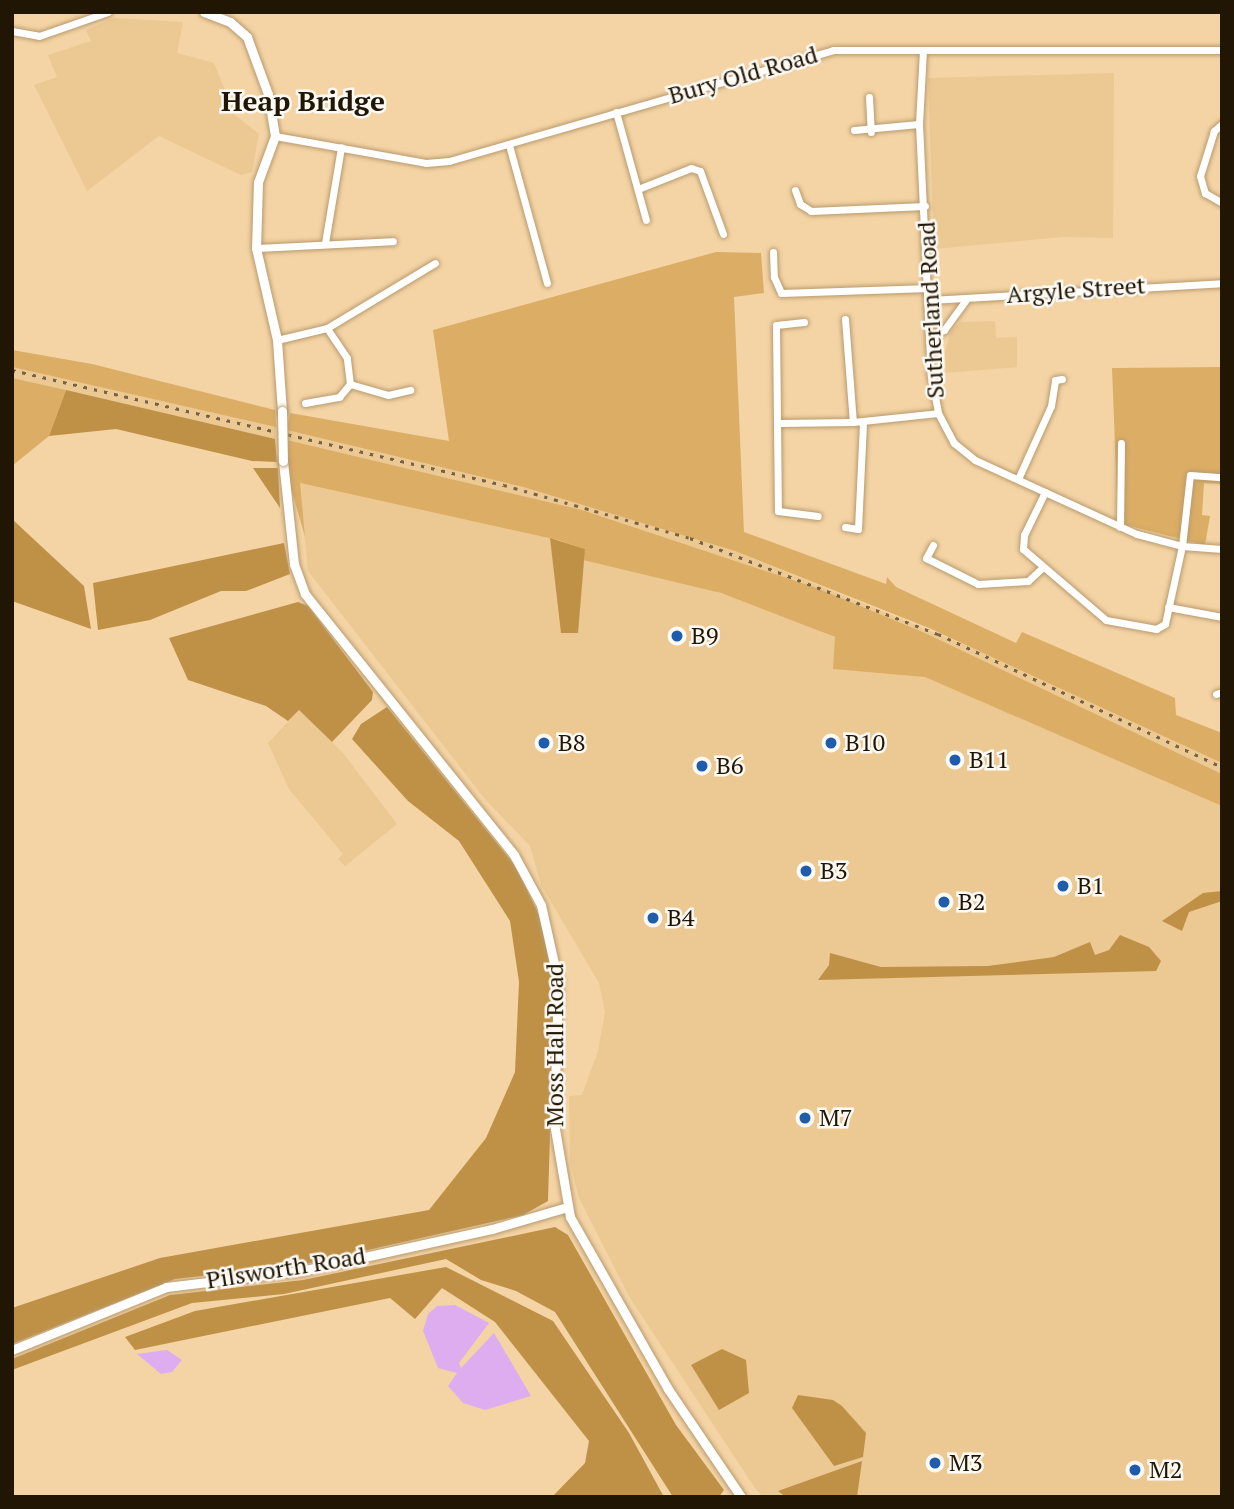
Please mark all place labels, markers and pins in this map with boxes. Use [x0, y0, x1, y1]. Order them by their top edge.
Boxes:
place label: B9 [691, 622, 719, 650]
marker: B9 [669, 628, 685, 644]
place label: B8 [558, 729, 586, 757]
place label: B10 [845, 729, 885, 757]
marker: B8 [536, 735, 552, 751]
marker: B10 [823, 735, 839, 751]
place label: B11 [969, 746, 1009, 774]
place label: B6 [716, 752, 744, 780]
marker: B11 [947, 752, 963, 768]
marker: B6 [694, 758, 710, 774]
place label: B3 [820, 857, 848, 885]
marker: B3 [798, 863, 814, 879]
place label: B1 [1077, 872, 1105, 900]
marker: B1 [1055, 878, 1071, 894]
place label: B2 [958, 888, 986, 916]
marker: B2 [936, 894, 952, 910]
place label: B4 [667, 904, 695, 932]
marker: B4 [645, 910, 661, 926]
place label: M7 [819, 1104, 853, 1132]
marker: M7 [797, 1110, 813, 1126]
place label: M3 [949, 1449, 983, 1477]
marker: M3 [927, 1455, 943, 1471]
place label: M2 [1149, 1456, 1183, 1484]
marker: M2 [1127, 1462, 1143, 1478]

